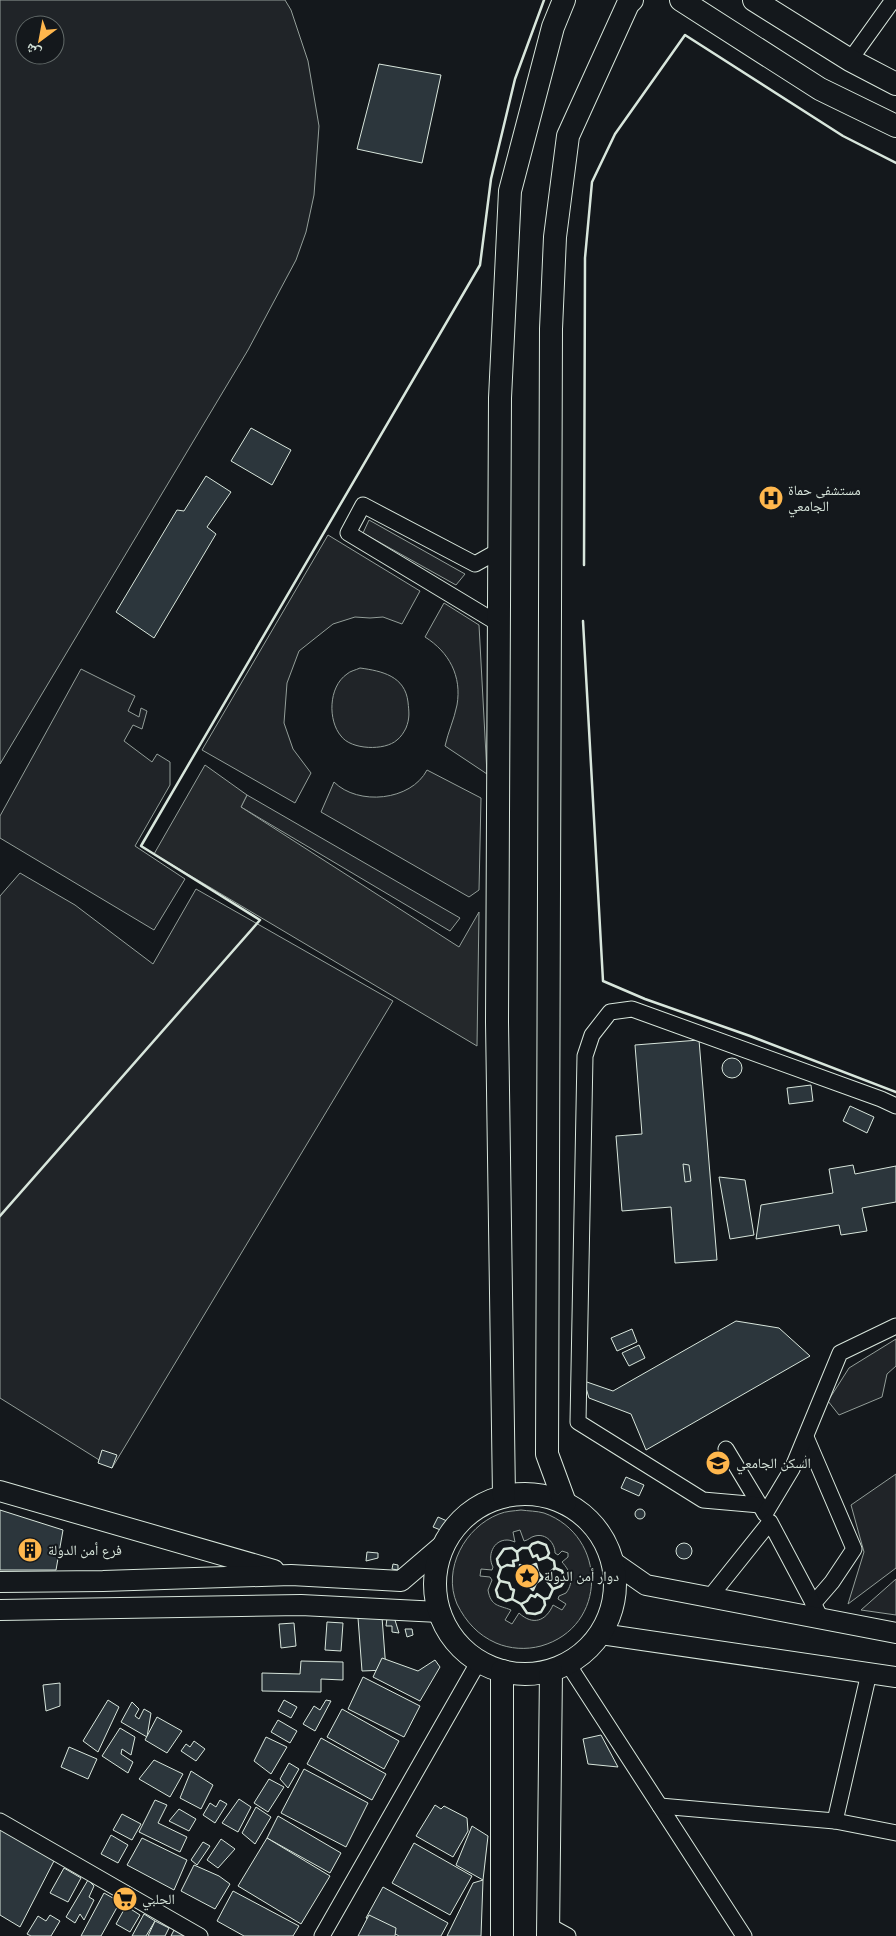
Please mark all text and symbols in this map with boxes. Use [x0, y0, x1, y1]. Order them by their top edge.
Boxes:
north arrow [15, 15, 65, 65]
text: ش [22, 39, 44, 63]
place label: مستشفى حماة الجامعي [788, 481, 861, 518]
hospital icon: مستشفى حماة الجامعي [758, 485, 784, 511]
school or university icon: السكن الجامعي [705, 1450, 731, 1476]
place label: السكن الجامعي [736, 1454, 811, 1475]
building icon: فرع أمن الدولة [17, 1537, 43, 1563]
place label: فرع أمن الدولة [48, 1541, 122, 1560]
place icon: دوار أمن الدولة [514, 1563, 540, 1589]
place label: دوار أمن الدولة [544, 1567, 619, 1585]
supermarket icon: الحلبي [112, 1886, 138, 1912]
place label: الحلبي [142, 1890, 175, 1911]

